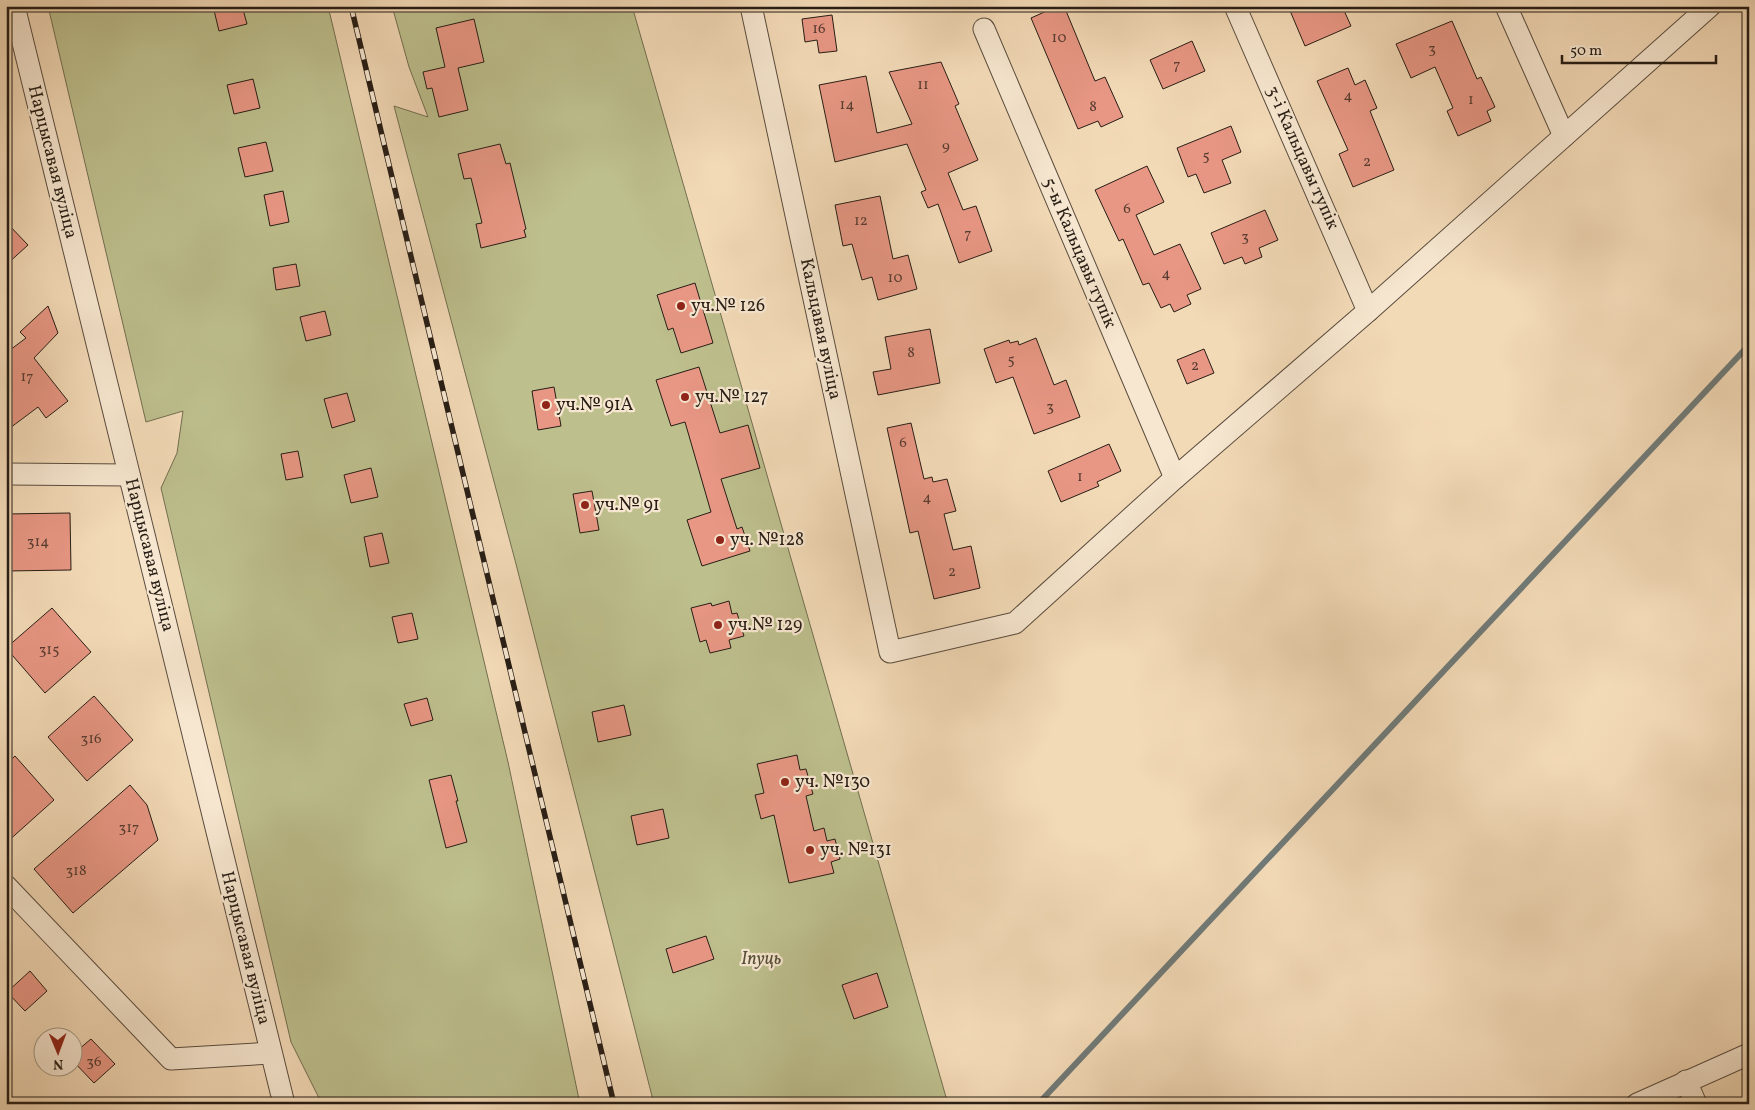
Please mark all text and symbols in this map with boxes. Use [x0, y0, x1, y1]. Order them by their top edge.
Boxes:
house number: 16 [812, 19, 826, 40]
house number: 10 [1052, 28, 1066, 49]
scale bar [1562, 32, 1716, 64]
house number: 3 [1428, 39, 1436, 60]
text: 50 m [1570, 41, 1602, 62]
house number: 7 [1173, 55, 1181, 76]
house number: 11 [917, 75, 929, 96]
street label: 3-і Кальцавы тупік [1259, 82, 1345, 234]
street label: Нарцысавая вуліца [21, 83, 83, 241]
house number: 4 [1344, 86, 1353, 107]
house number: 1 [1468, 90, 1474, 111]
house number: 14 [840, 95, 854, 116]
house number: 8 [1089, 97, 1097, 118]
house number: 9 [942, 136, 950, 157]
house number: 5 [1202, 146, 1210, 167]
house number: 2 [1363, 152, 1371, 173]
street label: 5-ы Кальцавы тупік [1036, 174, 1122, 333]
house number: 6 [1123, 199, 1131, 220]
house number: 12 [854, 211, 868, 232]
house number: 7 [964, 224, 972, 245]
house number: 3 [1241, 227, 1249, 248]
street label: Кальцавая вуліца [793, 256, 847, 402]
house number: 4 [1162, 264, 1171, 285]
house number: 10 [888, 268, 902, 289]
place label: уч.№ 126 [691, 294, 765, 319]
marker: уч.№ 126 [675, 300, 687, 312]
house number: 8 [907, 343, 915, 364]
house number: 5 [1007, 350, 1015, 371]
house number: 2 [1191, 356, 1199, 377]
house number: 17 [20, 367, 34, 388]
place label: уч.№ 127 [695, 385, 768, 410]
marker: уч.№ 127 [679, 391, 691, 403]
place label: уч.№ 91А [556, 393, 634, 418]
house number: 3 [1046, 397, 1054, 418]
marker: уч.№ 91А [540, 399, 552, 411]
house number: 6 [899, 433, 907, 454]
house number: 1 [1077, 467, 1083, 488]
street label: Нарцысавая вуліца [118, 476, 180, 634]
house number: 4 [923, 488, 932, 509]
place label: уч.№ 91 [595, 493, 660, 518]
marker: уч.№ 91 [579, 499, 591, 511]
place label: уч. №128 [730, 528, 804, 553]
house number: 314 [27, 532, 49, 553]
marker: уч. №128 [714, 534, 726, 546]
house number: 2 [948, 562, 956, 583]
place label: уч.№ 129 [728, 613, 802, 638]
marker: уч.№ 129 [712, 619, 724, 631]
house number: 315 [39, 640, 59, 661]
house number: 316 [80, 729, 102, 750]
place label: уч. №130 [795, 770, 870, 795]
marker: уч. №130 [779, 776, 791, 788]
house number: 317 [119, 818, 139, 839]
place label: уч. №131 [820, 838, 892, 863]
marker: уч. №131 [804, 844, 816, 856]
house number: 318 [65, 861, 87, 882]
street label: Нарцысавая вуліца [214, 869, 276, 1027]
park label: Іпуць [741, 947, 782, 972]
north arrow [32, 1028, 82, 1078]
house number: 36 [86, 1052, 102, 1073]
text: N [53, 1054, 63, 1073]

